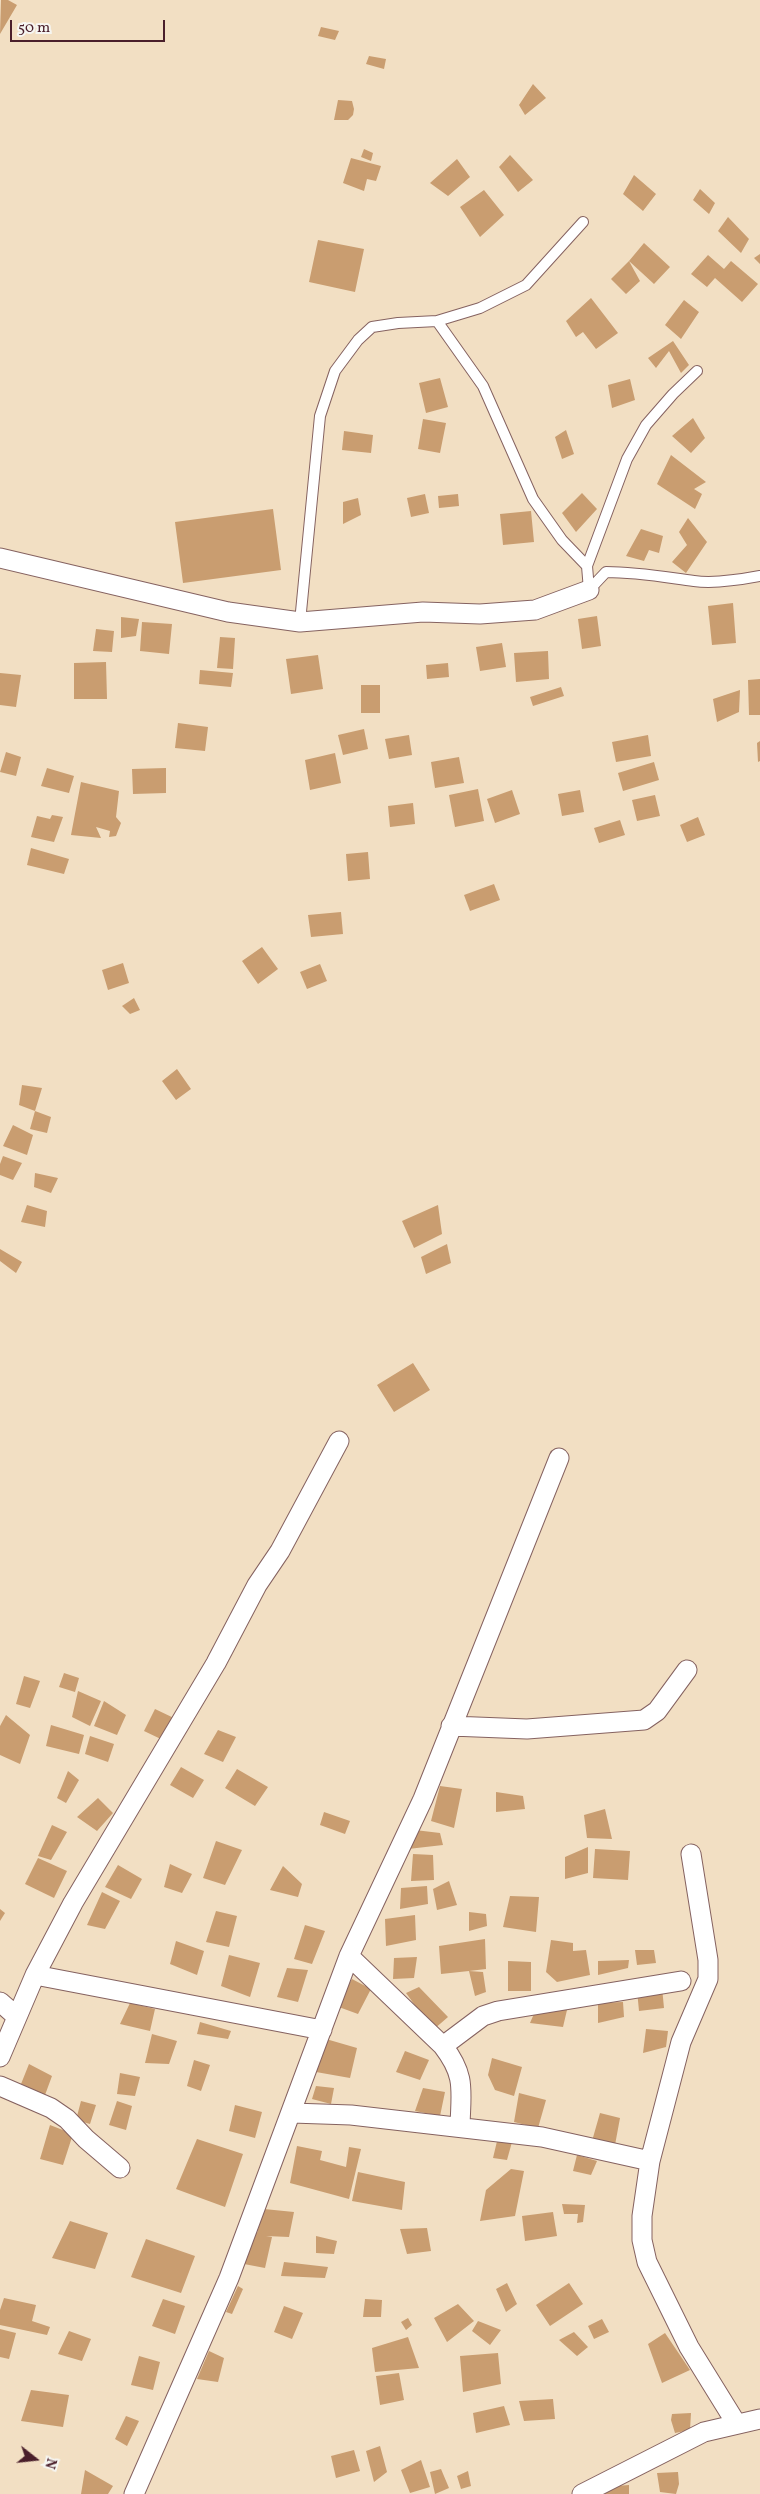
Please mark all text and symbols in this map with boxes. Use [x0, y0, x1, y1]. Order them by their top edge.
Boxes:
scale bar [12, 10, 168, 42]
text: 50 m [18, 18, 50, 39]
north arrow [10, 2434, 60, 2484]
text: N [39, 2456, 60, 2471]

